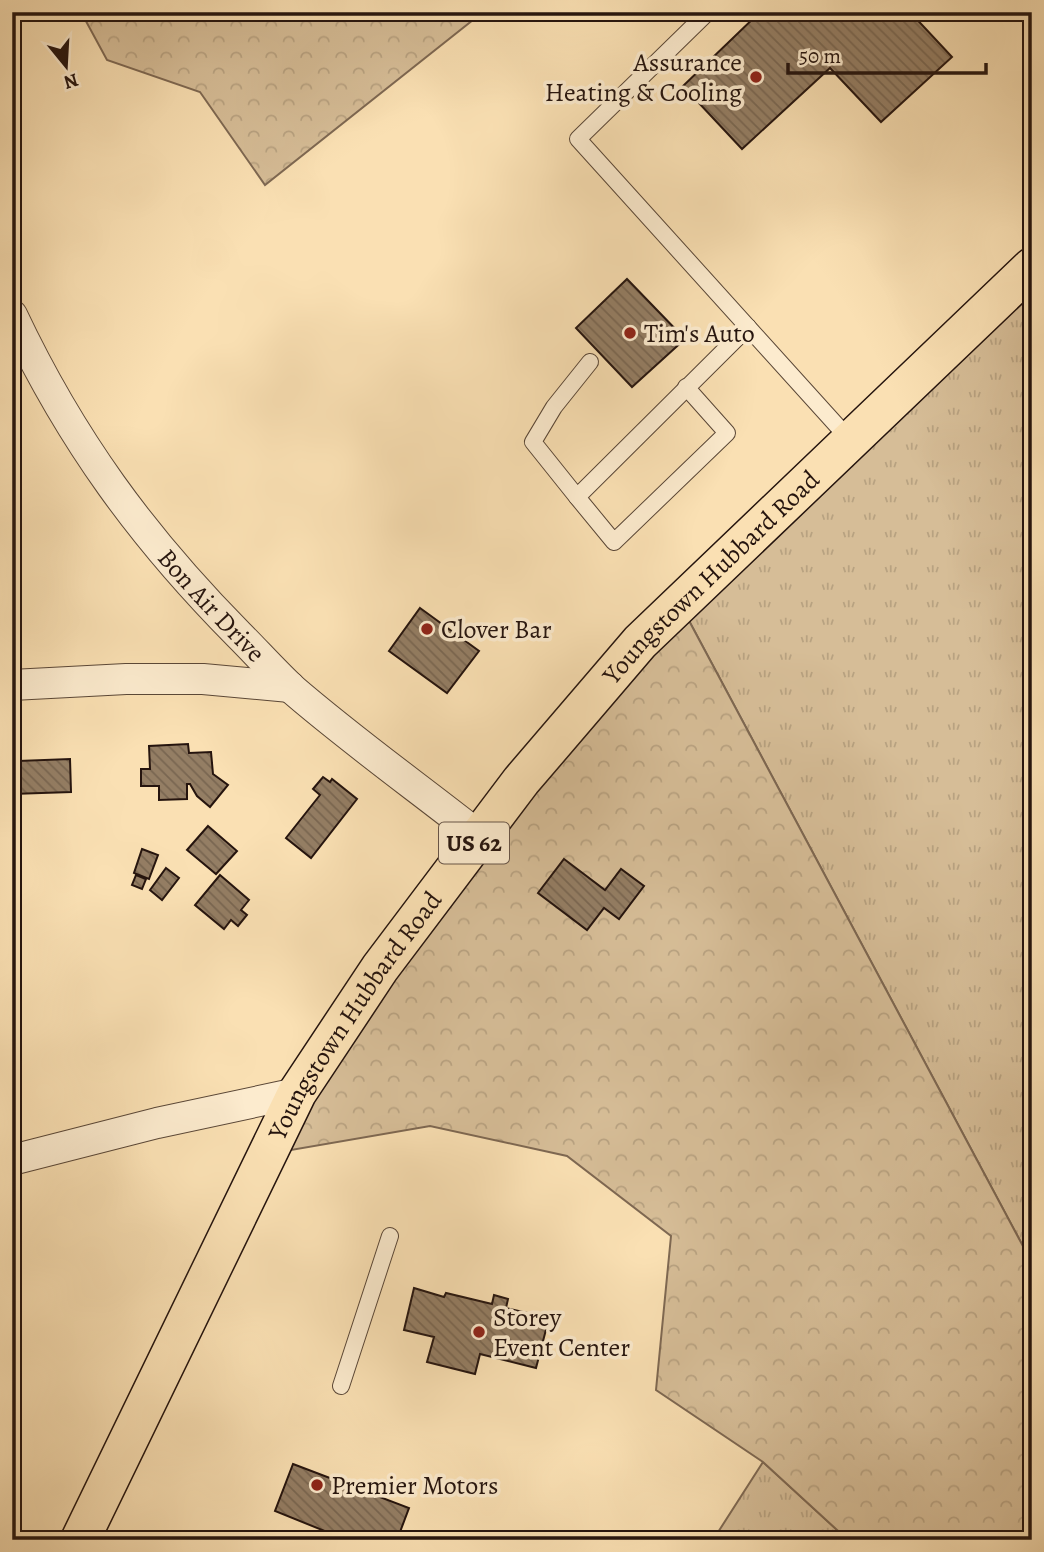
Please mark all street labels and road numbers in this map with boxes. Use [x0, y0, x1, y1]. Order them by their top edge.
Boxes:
street label: Youngstown Hubbard Road [594, 462, 827, 692]
street label: Bon Air Drive [150, 541, 273, 669]
road number: US 62 [439, 822, 509, 864]
street label: Youngstown Hubbard Road [259, 884, 449, 1146]

